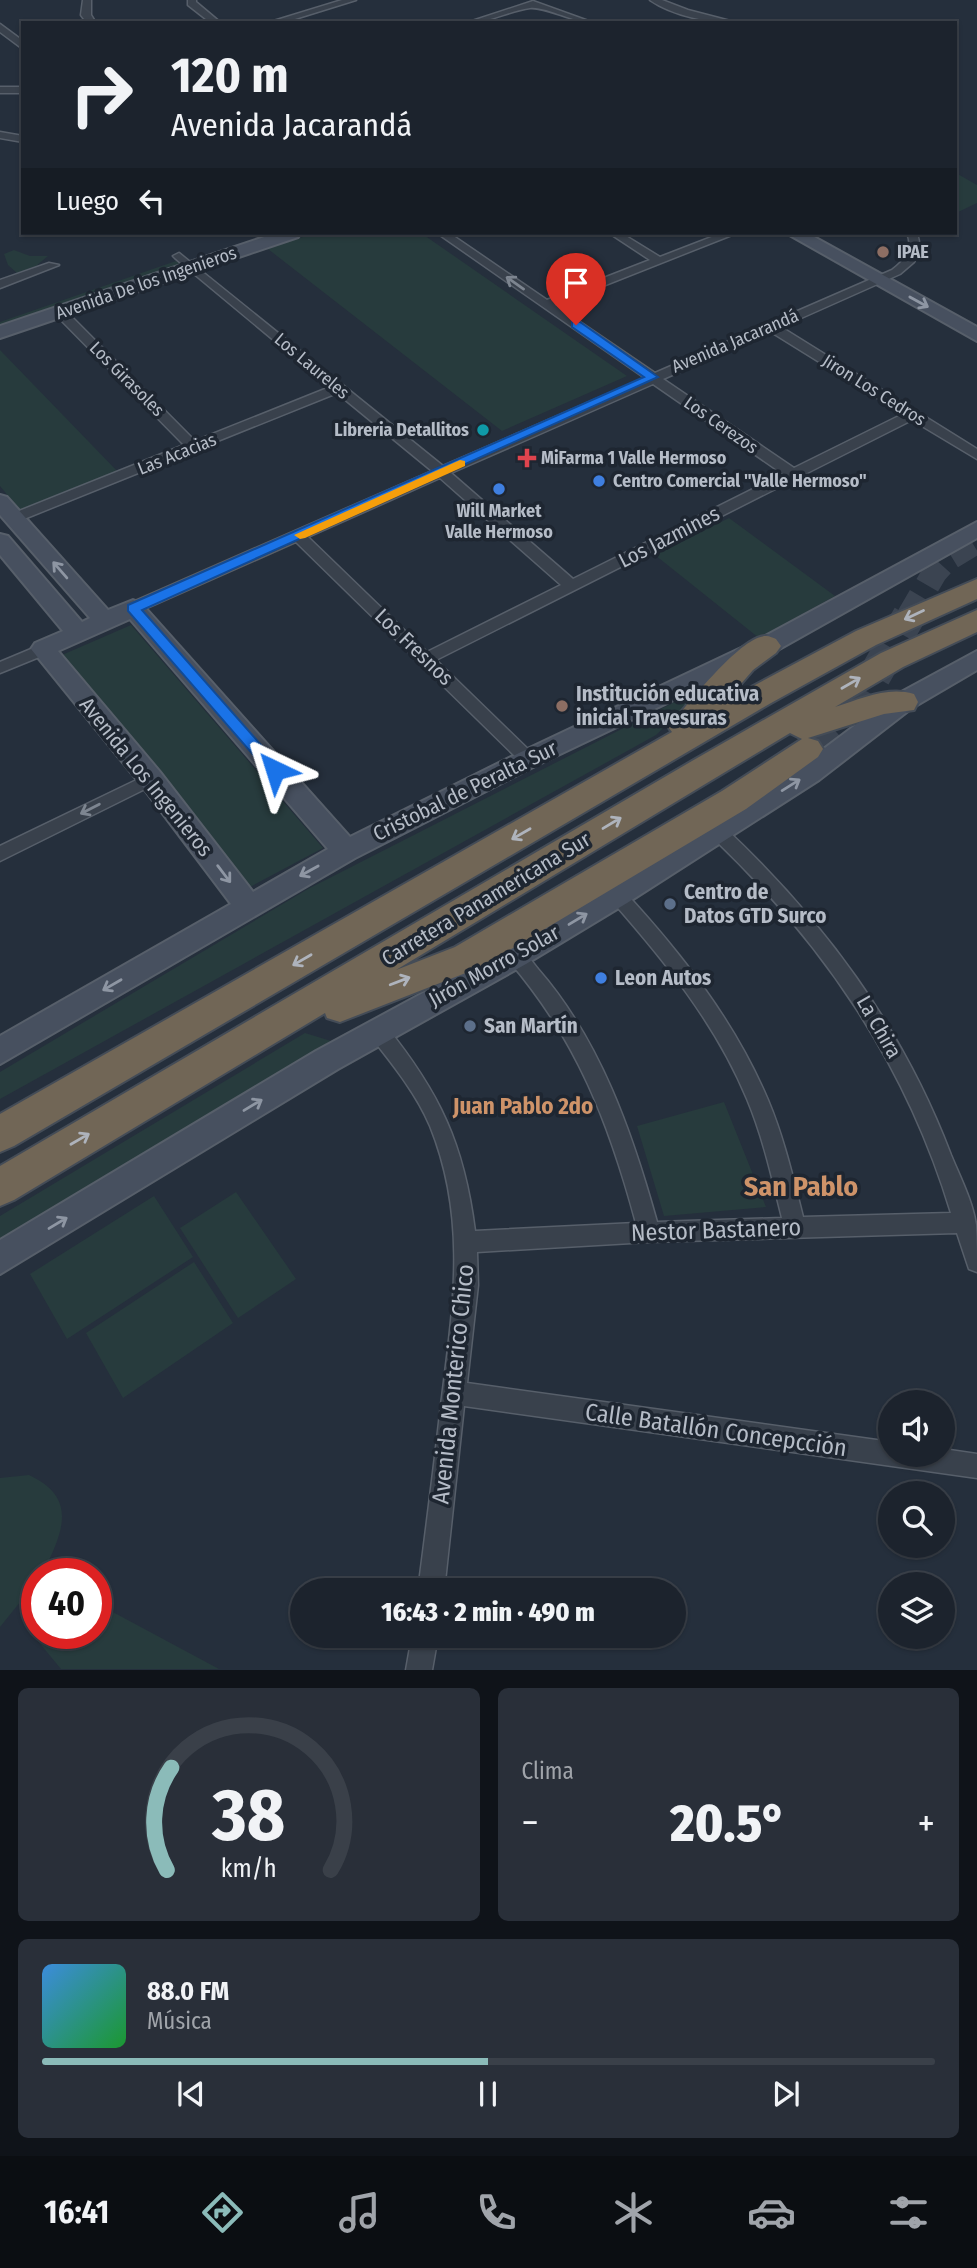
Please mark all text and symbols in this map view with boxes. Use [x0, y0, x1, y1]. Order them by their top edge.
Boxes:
text: 120 m [171, 46, 289, 105]
icon: right [56, 49, 147, 140]
text: Avenida Jacarandá [171, 106, 412, 144]
icon: left [133, 182, 171, 220]
text: Luego [56, 186, 119, 217]
place label: IPAE [897, 241, 929, 263]
street label: Avenida De los Ingenieros [53, 242, 240, 324]
marker: IPAE [875, 244, 891, 260]
pin [546, 253, 606, 325]
icon: arrive [557, 264, 595, 302]
one-way arrow [506, 276, 525, 290]
one-way arrow [908, 295, 928, 309]
street label: Avenida Jacarandá [668, 304, 802, 378]
street label: Los Laureles [270, 328, 354, 404]
street label: Los Girasoles [85, 337, 169, 421]
street label: Jiron Los Cedros [818, 350, 930, 431]
street label: Los Cerezos [680, 392, 763, 459]
place label: Libreria Detallitos [334, 419, 469, 441]
marker: Libreria Detallitos [475, 422, 491, 438]
street label: Las Acacias [134, 428, 220, 480]
place label: MiFarma 1 Valle Hermoso [541, 447, 727, 469]
marker: MiFarma 1 Valle Hermoso [519, 450, 535, 466]
place label: Centro Comercial "Valle Hermoso" [613, 470, 867, 492]
marker: Centro Comercial "Valle Hermoso" [591, 473, 607, 489]
marker: Will Market Valle Hermoso [491, 481, 507, 497]
place label: Will Market Valle Hermoso [444, 500, 553, 543]
street label: Los Jazmines [614, 500, 724, 574]
one-way arrow [52, 561, 68, 579]
street label: Los Fresnos [369, 603, 459, 691]
one-way arrow [904, 609, 925, 623]
one-way arrow [840, 676, 861, 689]
place label: Institución educativa inicial Travesuras [576, 681, 759, 731]
street label: Avenida Los Ingenieros [74, 692, 218, 862]
marker: Institución educativa inicial Travesuras [554, 698, 570, 714]
position arrow [238, 733, 312, 807]
street label: Cristobal de Peralta Sur [369, 735, 562, 847]
one-way arrow [781, 777, 801, 791]
one-way arrow [80, 803, 101, 817]
one-way arrow [602, 816, 622, 830]
street label: Carretera Panamericana Sur [377, 826, 596, 972]
one-way arrow [511, 827, 531, 841]
one-way arrow [216, 864, 231, 883]
one-way arrow [299, 865, 320, 878]
place label: Centro de Datos GTD Surco [684, 879, 826, 929]
marker: Centro de Datos GTD Surco [662, 896, 678, 912]
one-way arrow [567, 912, 587, 926]
street label: Jirón Morro Solar [424, 919, 564, 1013]
one-way arrow [293, 953, 313, 967]
place label: Leon Autos [615, 965, 711, 991]
marker: Leon Autos [593, 970, 609, 986]
one-way arrow [389, 974, 411, 987]
one-way arrow [103, 978, 123, 992]
street label: La Chira [851, 991, 907, 1063]
place label: San Martín [484, 1013, 578, 1039]
marker: San Martín [462, 1018, 478, 1034]
district label: Juan Pablo 2do [452, 1092, 593, 1120]
one-way arrow [242, 1098, 262, 1112]
one-way arrow [69, 1132, 89, 1146]
district label: San Pablo [744, 1170, 858, 1203]
street label: Nestor Bastanero [631, 1213, 801, 1247]
one-way arrow [48, 1216, 68, 1230]
street label: Avenida Monterico Chico [426, 1263, 480, 1505]
map controls [878, 1390, 955, 1649]
button: sound [878, 1390, 955, 1467]
street label: Calle Batallón Concepcción [583, 1398, 849, 1462]
button: search [878, 1481, 955, 1558]
speed limit sign: 40 [21, 1558, 112, 1649]
button: layers [878, 1572, 955, 1649]
text: 16:43 · 2 min · 490 m [381, 1597, 595, 1628]
text: Clima [522, 1757, 574, 1785]
text: 38 [211, 1773, 285, 1860]
text: 20.5° [670, 1792, 786, 1855]
text: − [522, 1800, 539, 1846]
text: + [918, 1800, 935, 1846]
text: km/h [221, 1854, 277, 1884]
text: 88.0 FM [147, 1976, 229, 2007]
text: Música [147, 2007, 212, 2035]
icon: previous [172, 2075, 210, 2113]
icon: pause [469, 2075, 507, 2113]
icon: next [767, 2075, 805, 2113]
icon: directions [198, 2188, 247, 2237]
icon: music [335, 2188, 384, 2237]
icon: phone [472, 2188, 521, 2237]
icon: climate [609, 2188, 658, 2237]
icon: car [747, 2188, 796, 2237]
icon: filters [884, 2188, 933, 2237]
text: 16:41 [44, 2193, 109, 2231]

